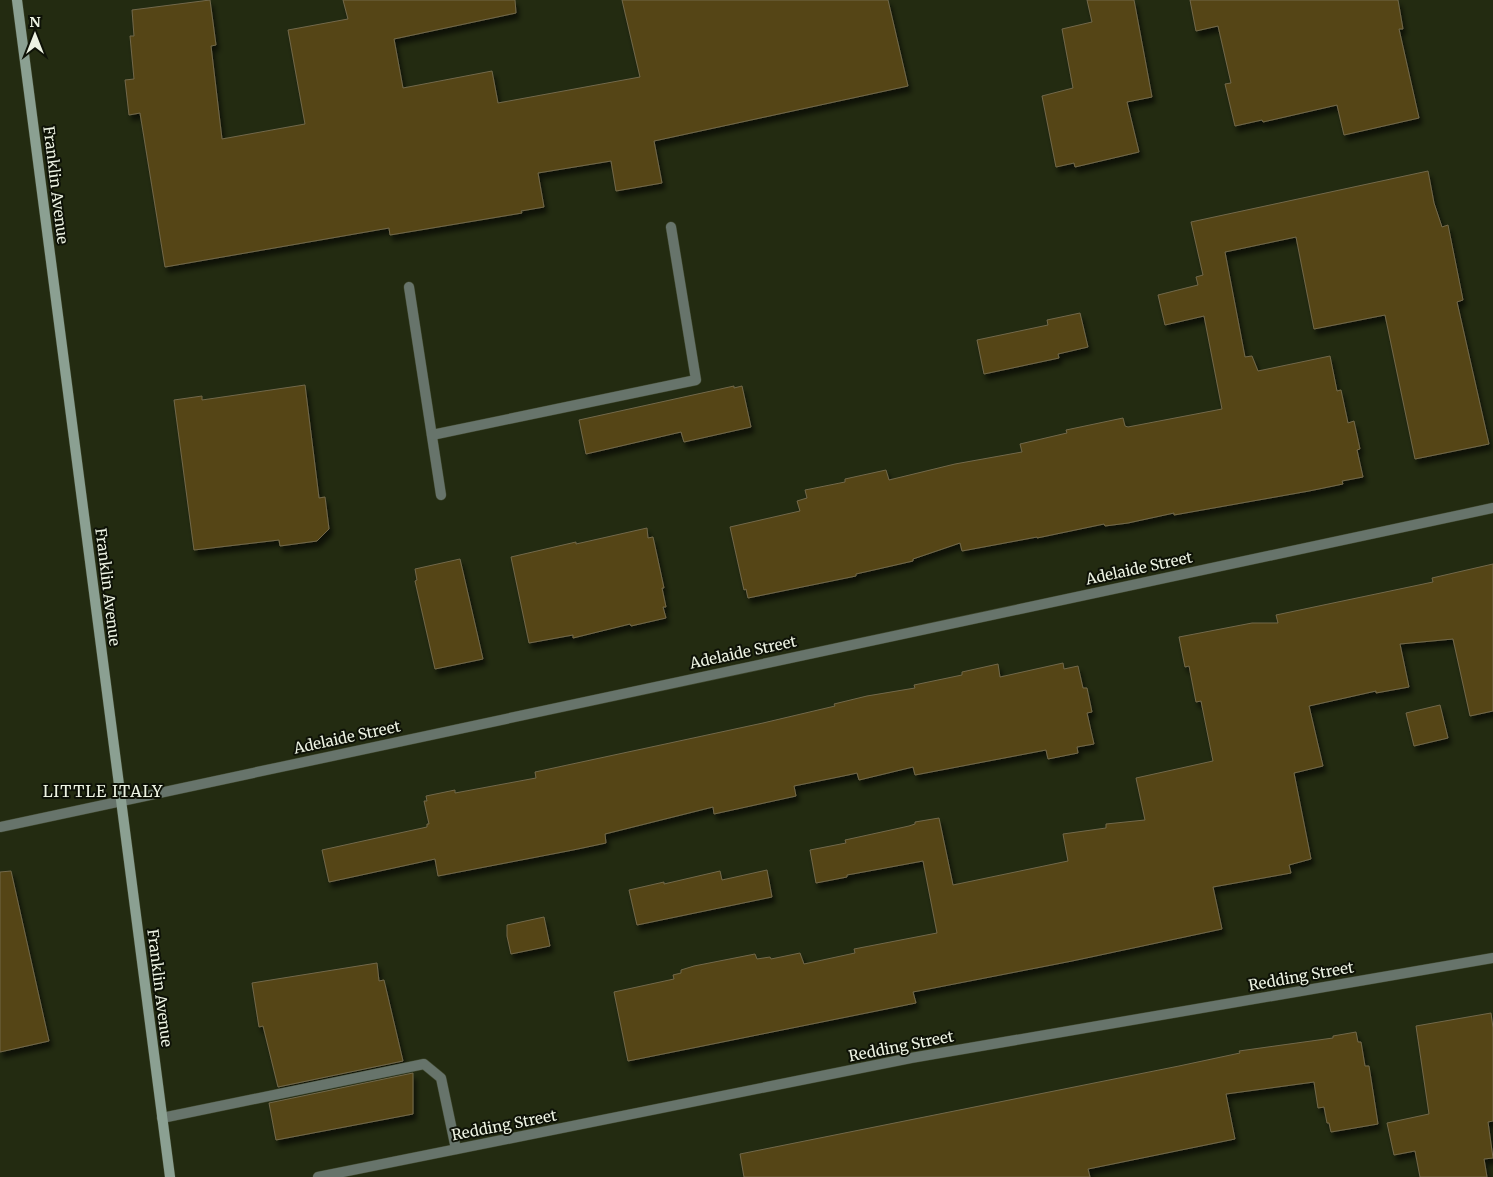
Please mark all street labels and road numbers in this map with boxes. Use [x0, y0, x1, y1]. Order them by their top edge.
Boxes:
street label: Franklin Avenue [39, 125, 73, 245]
street label: Franklin Avenue [91, 527, 125, 647]
street label: Adelaide Street [1083, 547, 1194, 589]
street label: Adelaide Street [687, 631, 798, 673]
street label: Adelaide Street [291, 716, 402, 758]
street label: Franklin Avenue [143, 928, 177, 1048]
street label: Redding Street [1247, 957, 1355, 995]
street label: Redding Street [847, 1026, 955, 1066]
street label: Redding Street [450, 1105, 558, 1145]

